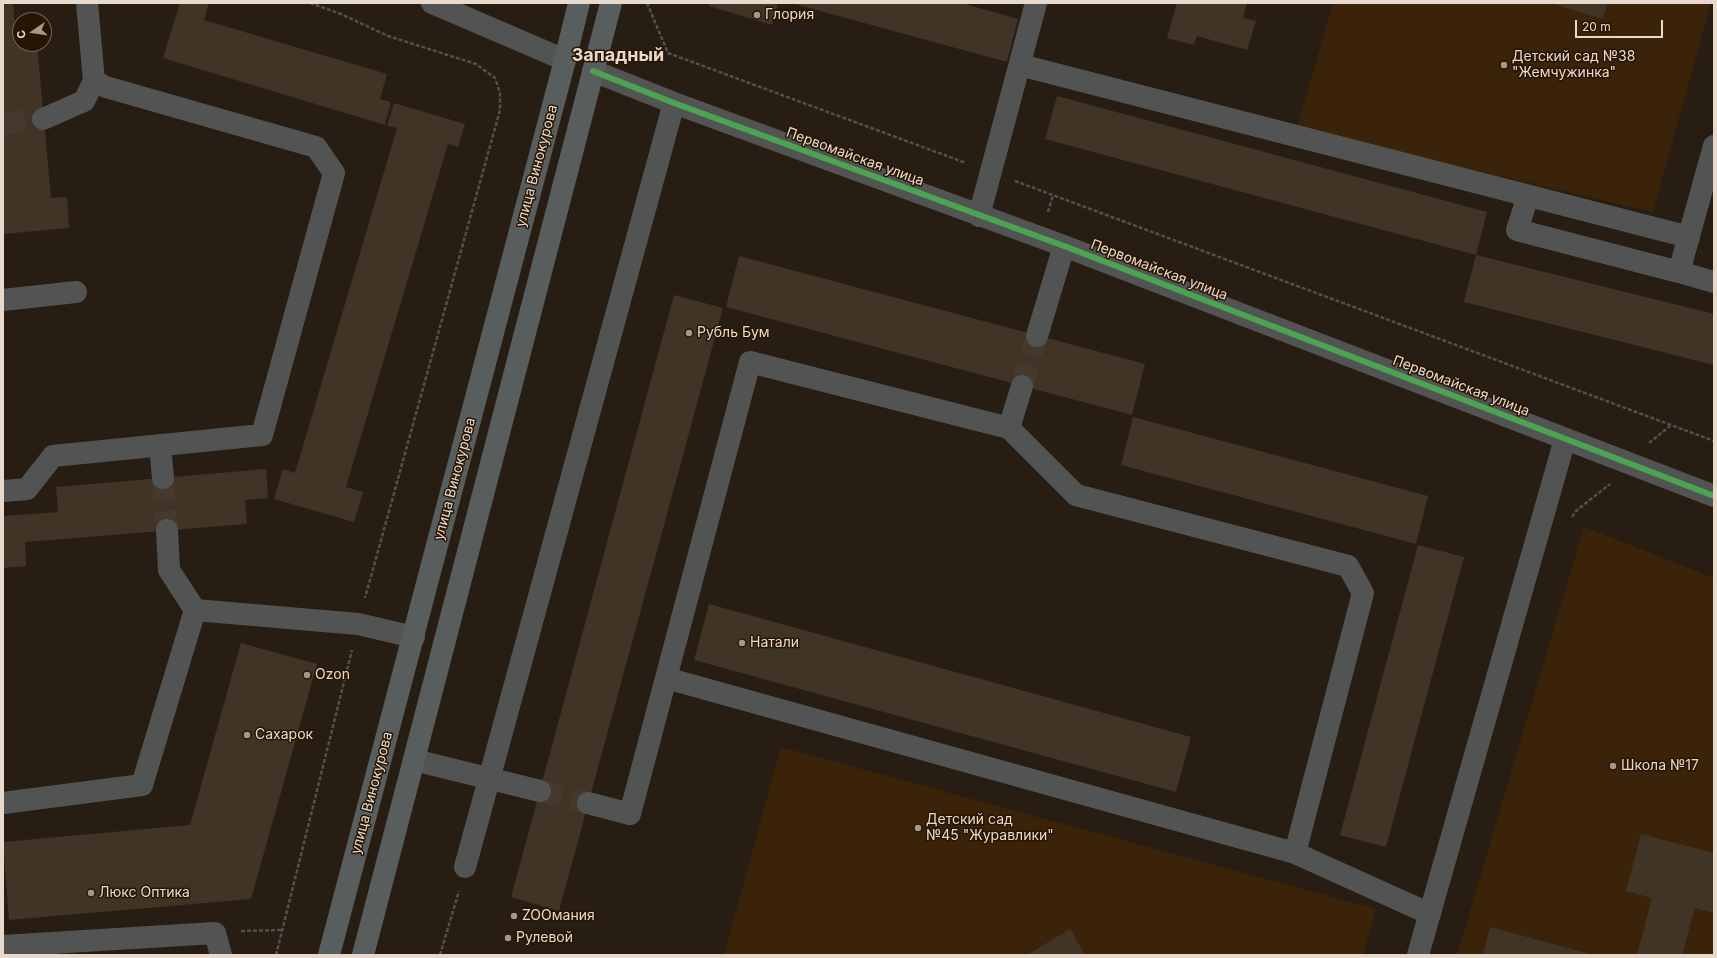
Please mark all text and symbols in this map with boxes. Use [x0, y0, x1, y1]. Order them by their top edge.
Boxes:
place label: Глория [765, 7, 814, 23]
marker: Глория [752, 10, 762, 20]
north arrow [12, 12, 52, 52]
scale bar [1577, 12, 1665, 38]
text: 20 m [1582, 19, 1611, 34]
text: С [14, 29, 29, 40]
district label: Западный [572, 45, 664, 67]
place label: Детский сад №38 "Жемчужинка" [1512, 49, 1635, 82]
marker: Детский сад №38 "Жемчужинка" [1499, 60, 1509, 70]
street label: улица Винокурова [513, 103, 561, 229]
street label: Первомайская улица [784, 124, 926, 190]
street label: Первомайская улица [1088, 236, 1230, 304]
place label: Рубль Бум [697, 325, 770, 341]
marker: Рубль Бум [684, 328, 694, 338]
street label: Первомайская улица [1390, 352, 1532, 420]
street label: улица Винокурова [431, 416, 479, 542]
place label: Натали [750, 635, 799, 651]
marker: Натали [737, 638, 747, 648]
place label: Ozon [315, 667, 350, 683]
marker: Ozon [302, 670, 312, 680]
place label: Сахарок [255, 727, 313, 743]
marker: Сахарок [242, 730, 252, 740]
street label: улица Винокурова [348, 730, 396, 856]
place label: Школа №17 [1621, 758, 1699, 774]
marker: Школа №17 [1608, 761, 1618, 771]
place label: Детский сад №45 "Журавлики" [926, 812, 1054, 844]
marker: Детский сад №45 "Журавлики" [913, 823, 923, 833]
place label: Люкс Оптика [99, 885, 190, 901]
marker: Люкс Оптика [86, 888, 96, 898]
place label: ZOOмания [522, 908, 595, 924]
marker: ZOOмания [509, 911, 519, 921]
place label: Рулевой [516, 930, 573, 946]
marker: Рулевой [503, 933, 513, 943]

